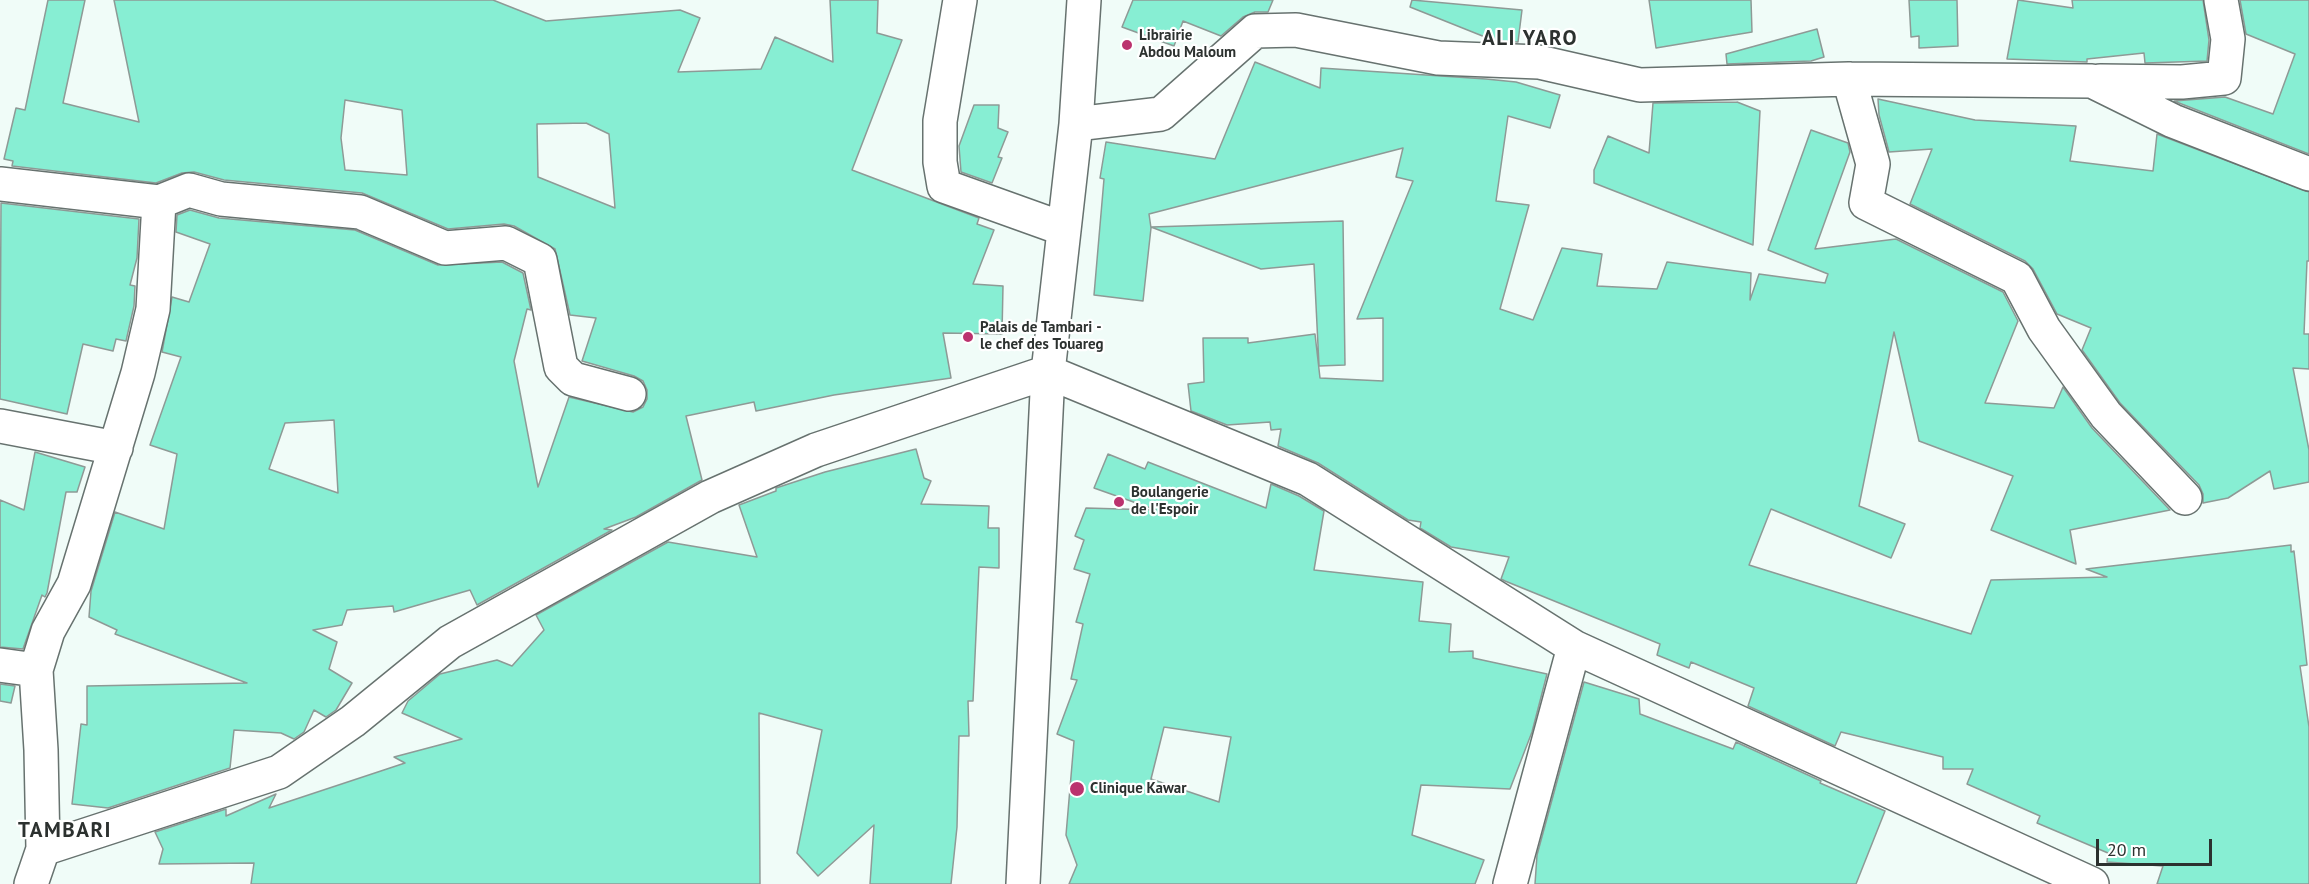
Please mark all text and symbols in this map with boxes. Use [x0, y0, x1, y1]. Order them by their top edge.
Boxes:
district label: ALI YARO [1482, 26, 1578, 52]
place label: Librairie Abdou Maloum [1139, 27, 1236, 62]
marker: Librairie Abdou Maloum [1120, 38, 1134, 52]
place label: Palais de Tambari - le chef des Touareg [980, 319, 1104, 354]
marker: Palais de Tambari - le chef des Touareg [961, 330, 975, 344]
place label: Boulangerie de l'Espoir [1131, 484, 1209, 519]
marker: Boulangerie de l'Espoir [1112, 495, 1126, 509]
marker: Clinique Kawar [1068, 780, 1086, 798]
place label: Clinique Kawar [1090, 780, 1187, 798]
district label: TAMBARI [18, 818, 112, 844]
scale bar [2099, 827, 2214, 865]
text: 20 m [2107, 838, 2146, 861]

